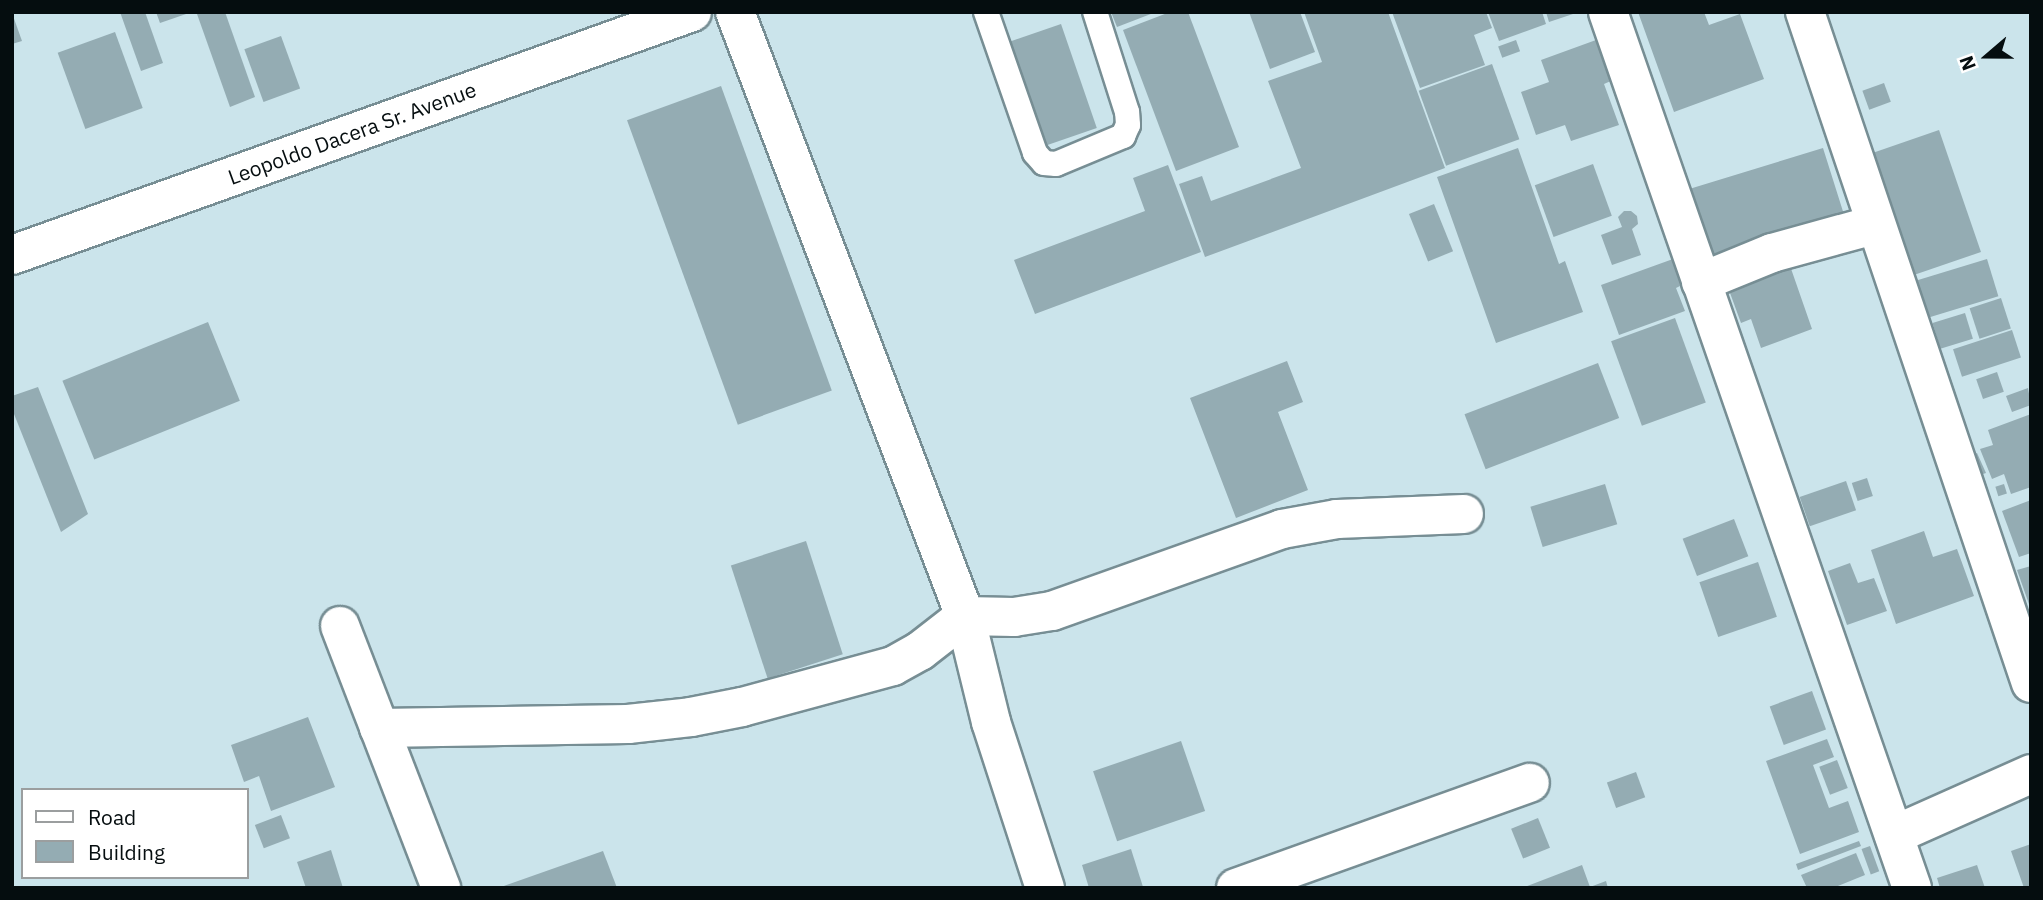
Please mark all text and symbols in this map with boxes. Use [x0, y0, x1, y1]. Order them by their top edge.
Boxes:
north arrow [1952, 21, 2022, 91]
text: N [1954, 53, 1981, 74]
street label: Leopoldo Dacera Sr. Avenue [224, 76, 480, 190]
legend [21, 788, 248, 879]
text: Road [88, 803, 136, 831]
text: Building [88, 838, 165, 866]

